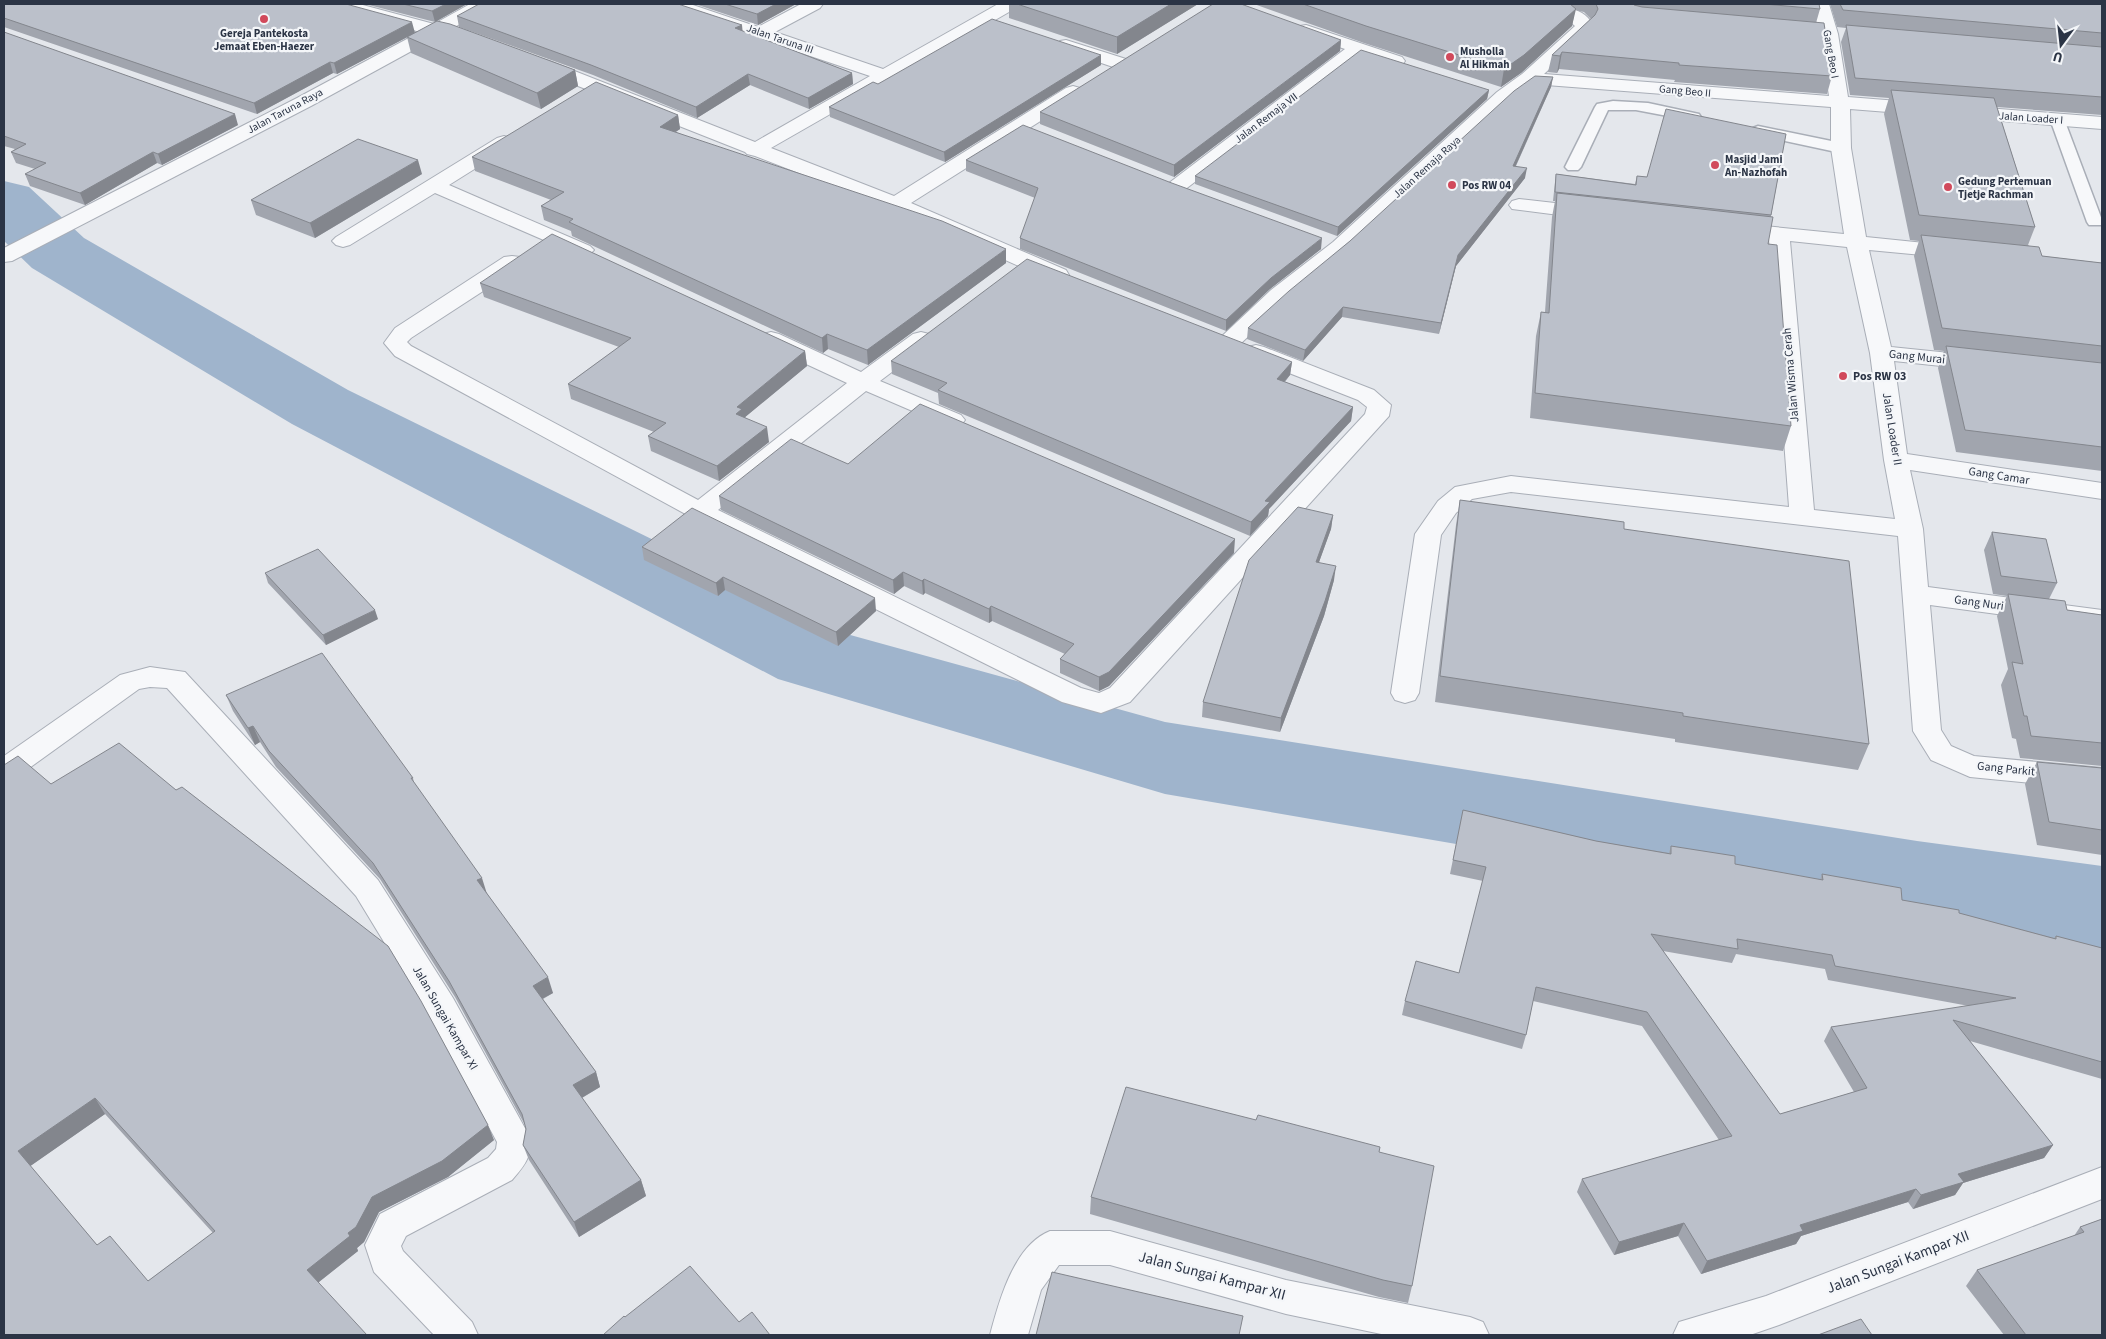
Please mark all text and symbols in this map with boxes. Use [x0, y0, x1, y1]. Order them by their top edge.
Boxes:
marker: Gereja Pantekosta Jemaat Eben-Haezer [258, 13, 270, 25]
street label: Jalan Taruna III [744, 20, 816, 58]
north arrow [2036, 20, 2086, 70]
place label: Gereja Pantekosta Jemaat Eben-Haezer [214, 26, 315, 54]
street label: Gang Beo I [1819, 29, 1843, 79]
place label: Musholla Al Hikmah [1459, 44, 1510, 72]
text: U [2051, 46, 2065, 67]
marker: Musholla Al Hikmah [1444, 51, 1456, 63]
street label: Gang Beo II [1658, 81, 1712, 101]
street label: Jalan Taruna Raya [244, 85, 326, 137]
street label: Jalan Remaja VII [1231, 89, 1301, 147]
street label: Jalan Loader I [1998, 108, 2064, 128]
street label: Jalan Remaja Raya [1390, 133, 1464, 201]
place label: Masjid Jami An-Nazhofah [1724, 152, 1787, 180]
marker: Masjid Jami An-Nazhofah [1709, 159, 1721, 171]
place label: Gedung Pertemuan Tjetje Rachman [1958, 174, 2052, 202]
place label: Pos RW 04 [1462, 178, 1511, 193]
marker: Pos RW 04 [1446, 179, 1458, 191]
marker: Gedung Pertemuan Tjetje Rachman [1942, 181, 1954, 193]
street label: Jalan Wisma Cerah [1778, 327, 1804, 423]
street label: Gang Murai [1888, 346, 1946, 368]
place label: Pos RW 03 [1853, 368, 1906, 385]
marker: Pos RW 03 [1837, 370, 1849, 382]
street label: Jalan Loader II [1878, 391, 1906, 467]
street label: Gang Camar [1967, 463, 2032, 489]
street label: Gang Nuri [1953, 591, 2005, 615]
street label: Gang Parkit [1976, 758, 2036, 780]
street label: Jalan Sungai Kampar XI [408, 963, 482, 1073]
street label: Jalan Sungai Kampar XII [1824, 1225, 1972, 1299]
street label: Jalan Sungai Kampar XII [1136, 1246, 1288, 1306]

